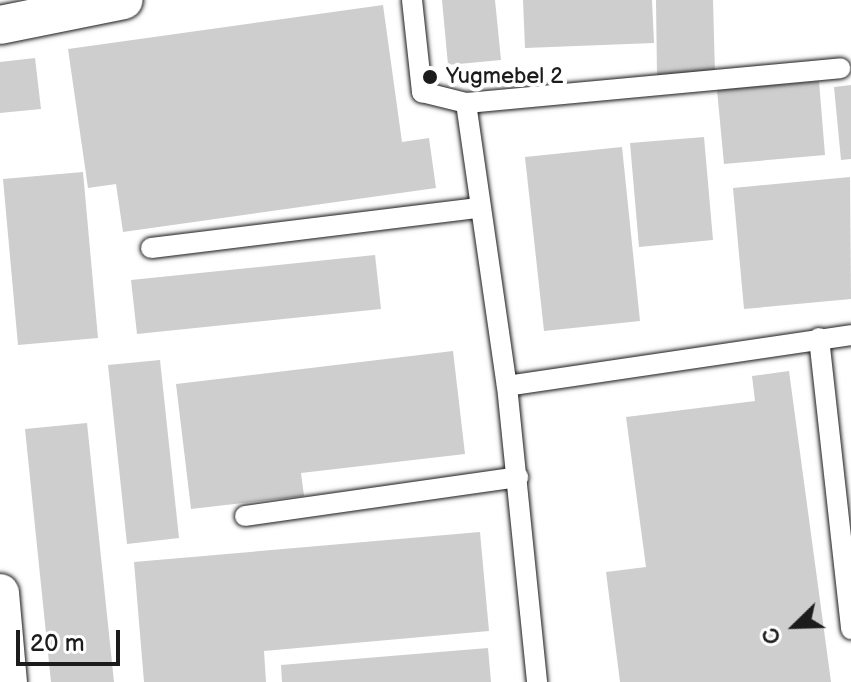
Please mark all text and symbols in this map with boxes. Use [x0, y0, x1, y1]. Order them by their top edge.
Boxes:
place label: Yugmebel 2 [446, 64, 563, 90]
marker: Yugmebel 2 [421, 68, 439, 86]
north arrow [755, 586, 835, 666]
scale bar [20, 614, 124, 664]
text: С [757, 623, 788, 648]
text: 20 m [30, 629, 85, 658]

